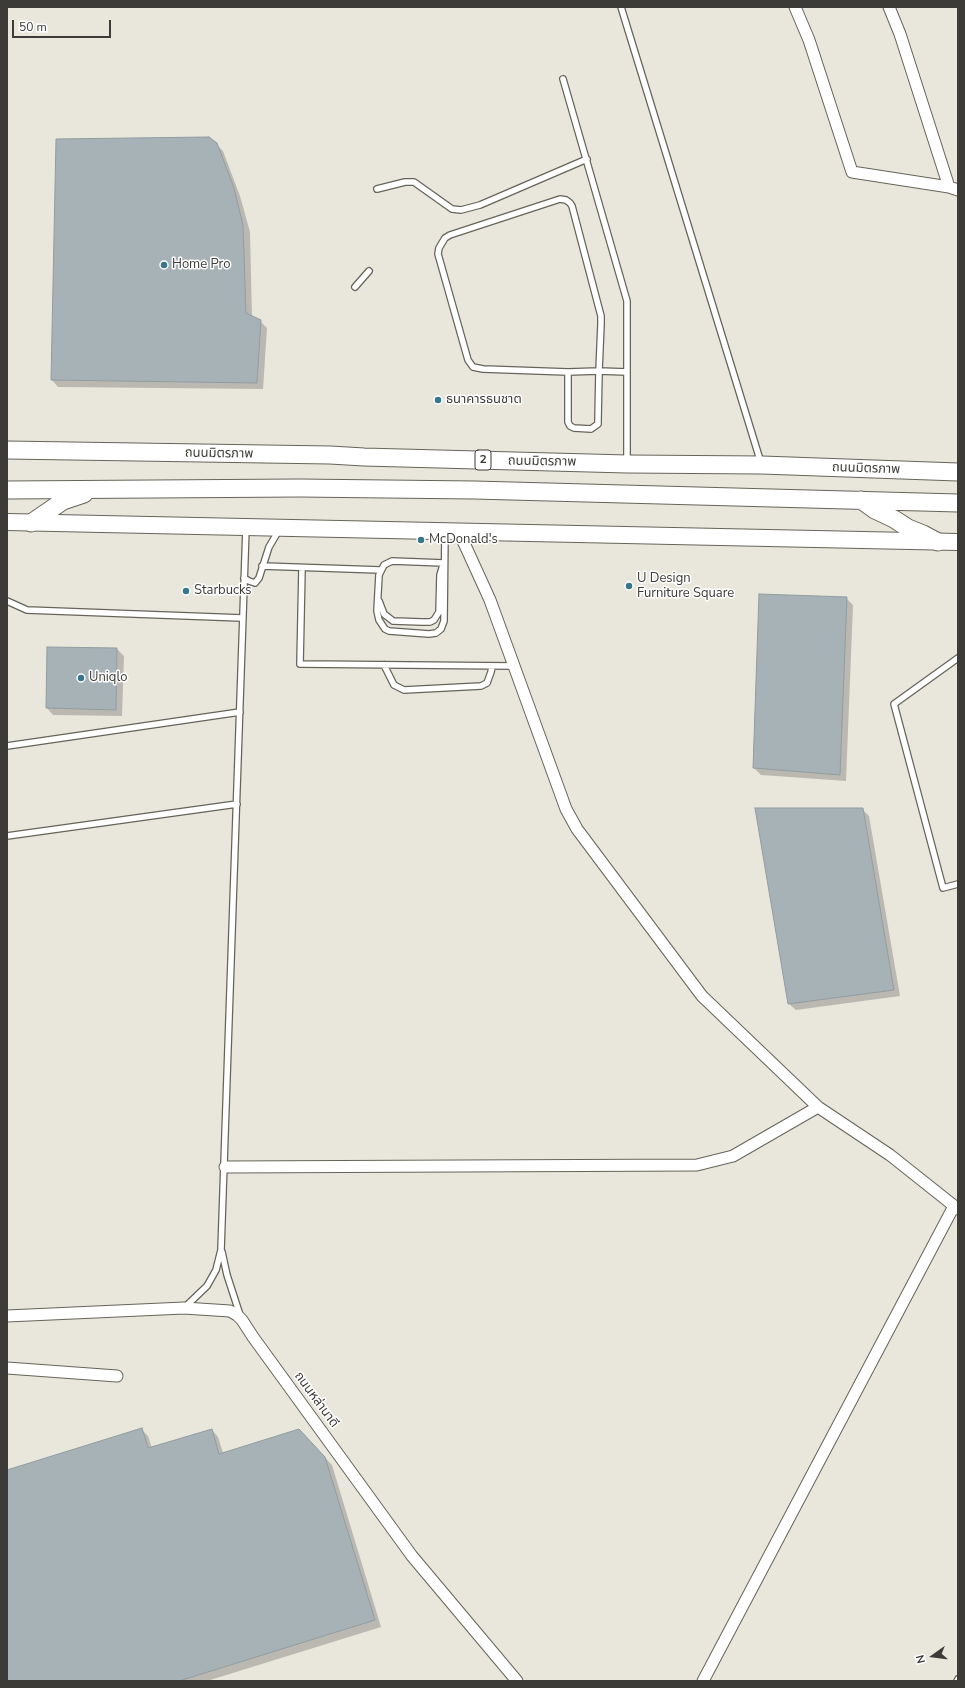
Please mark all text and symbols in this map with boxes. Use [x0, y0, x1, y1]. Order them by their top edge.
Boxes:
scale bar [14, 12, 113, 38]
text: 50 m [19, 19, 47, 35]
place label: Home Pro [172, 257, 230, 273]
marker: Home Pro [159, 260, 169, 270]
place label: ธนาคารธนชาต [446, 392, 522, 408]
marker: ธนาคารธนชาต [433, 395, 443, 405]
street label: ถนนมิตรภาพ [185, 446, 253, 462]
road number: 2 [475, 450, 491, 470]
street label: ถนนมิตรภาพ [508, 454, 576, 470]
street label: ถนนมิตรภาพ [831, 460, 901, 478]
place label: McDonald's [429, 532, 498, 548]
marker: McDonald's [416, 535, 426, 545]
place label: U Design Furniture Square [637, 571, 734, 602]
marker: U Design Furniture Square [624, 581, 634, 591]
place label: Starbucks [194, 583, 252, 599]
marker: Starbucks [181, 586, 191, 596]
place label: Uniqlo [89, 670, 127, 686]
marker: Uniqlo [76, 673, 86, 683]
street label: ถนนหล่านาดี [290, 1369, 342, 1431]
north arrow [913, 1636, 953, 1676]
text: N [913, 1653, 929, 1665]

